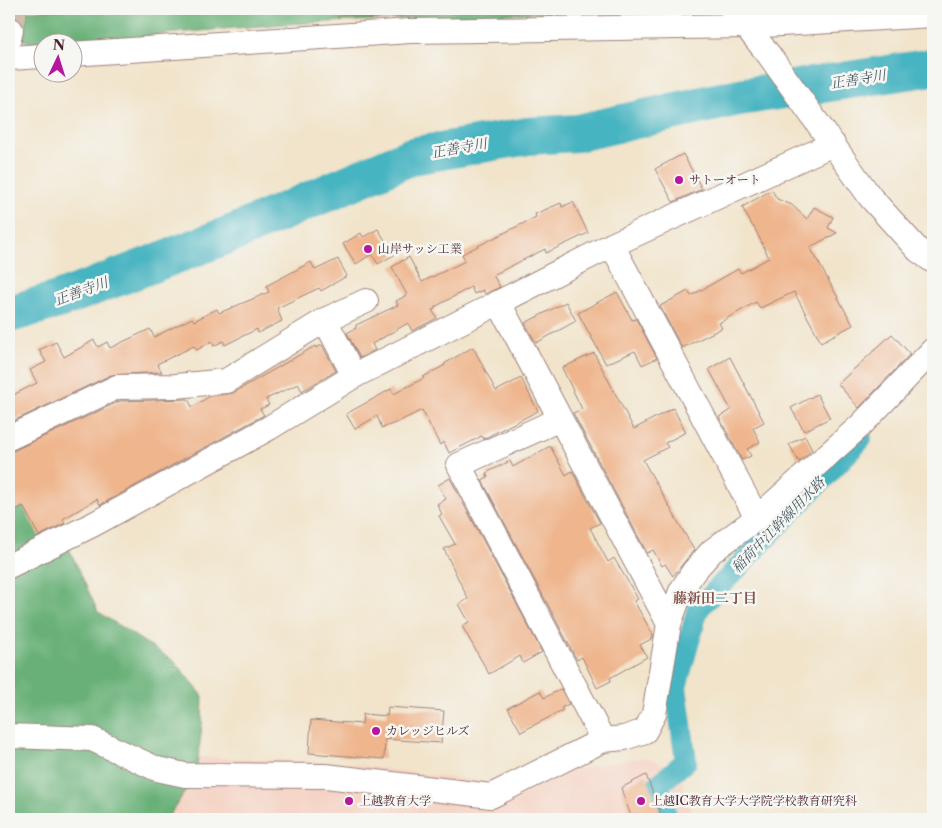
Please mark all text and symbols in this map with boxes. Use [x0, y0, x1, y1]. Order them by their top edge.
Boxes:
north arrow [32, 32, 82, 82]
text: N [52, 36, 66, 54]
water label: 正善寺川 [829, 65, 889, 92]
water label: 正善寺川 [430, 134, 490, 162]
place label: サトーオート [689, 172, 761, 187]
marker: サトーオート [673, 174, 685, 186]
place label: 山岸サッシ工業 [378, 241, 462, 256]
marker: 山岸サッシ工業 [362, 243, 374, 255]
water label: 正善寺川 [52, 272, 112, 309]
water label: 稲荷中江幹線用水路 [728, 473, 829, 577]
district label: 藤新田二丁目 [673, 589, 757, 607]
place label: カレッジヒルズ [386, 723, 470, 738]
marker: カレッジヒルズ [370, 725, 382, 737]
place label: 上越教育大学 [359, 793, 431, 808]
place label: 上越IC教育大学大学院学校教育研究科 [651, 793, 857, 808]
marker: 上越教育大学 [343, 795, 355, 807]
marker: 上越IC教育大学大学院学校教育研究科 [635, 795, 647, 807]

